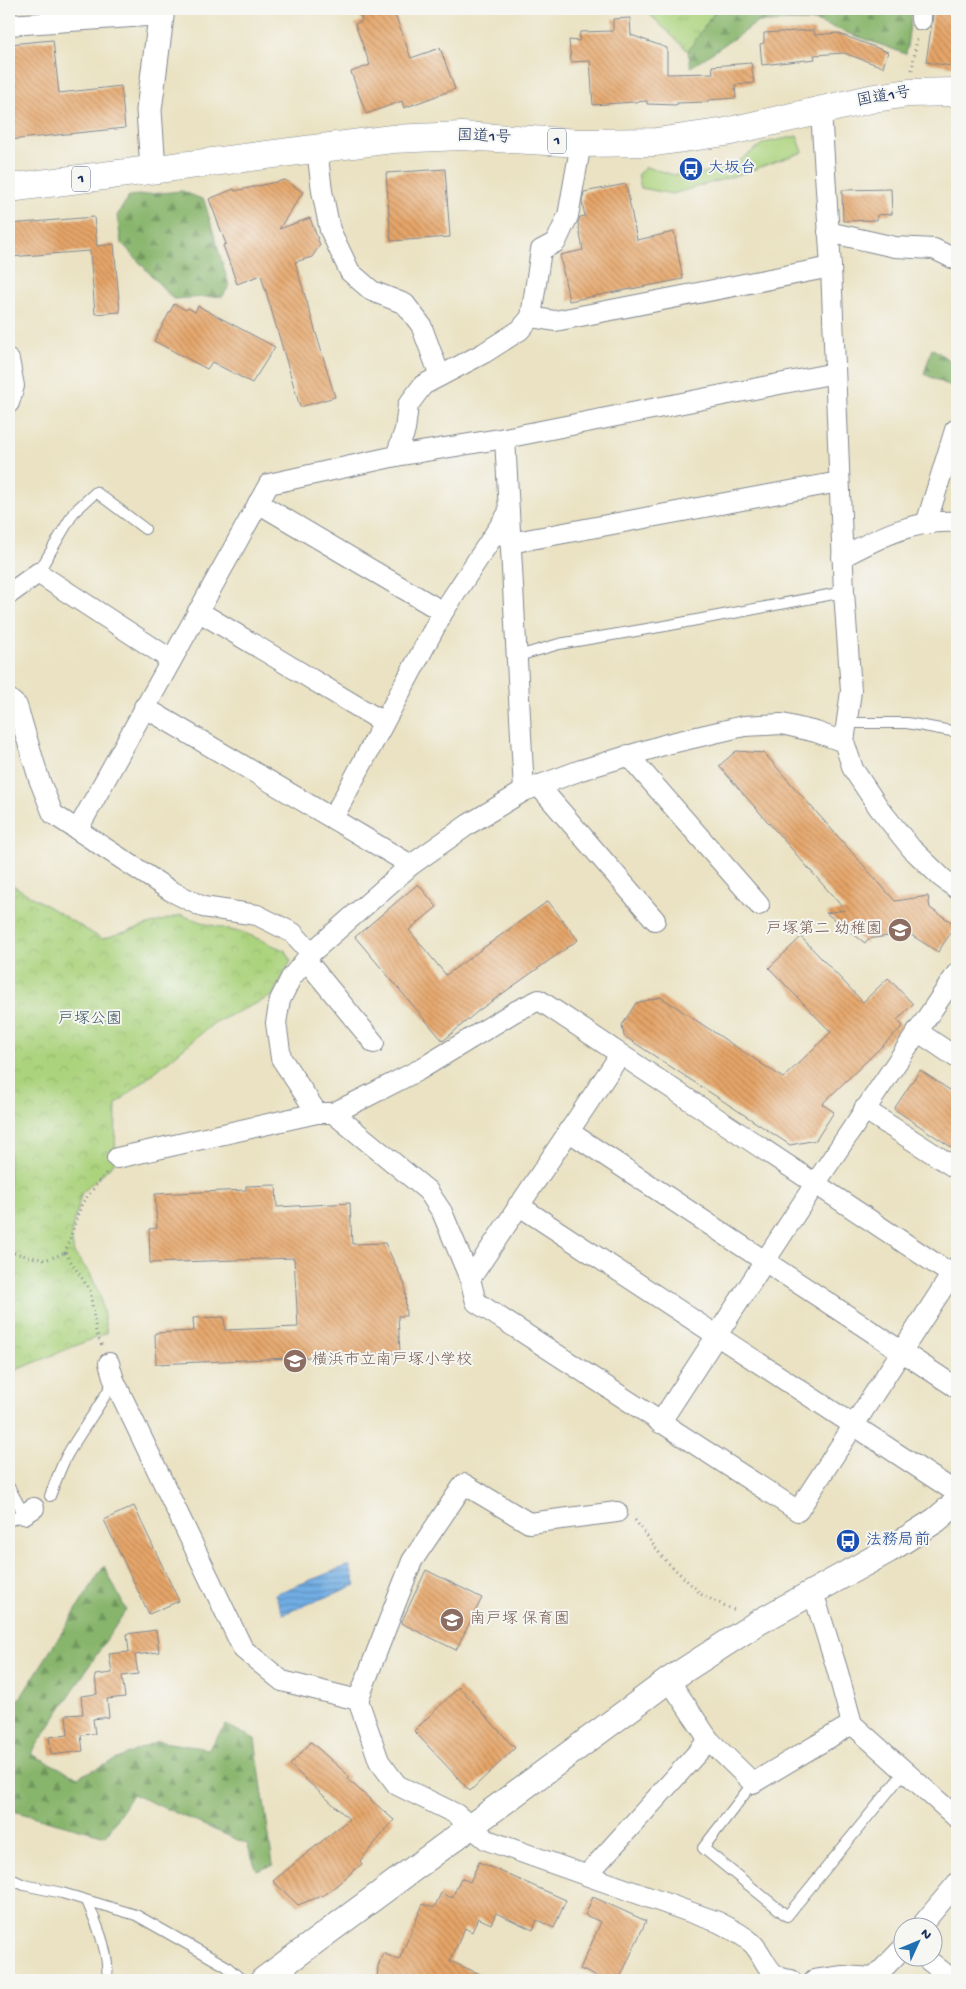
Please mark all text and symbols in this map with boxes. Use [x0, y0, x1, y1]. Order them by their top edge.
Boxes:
street label: 国道1号 [855, 83, 912, 112]
street label: 国道1号 [456, 127, 512, 148]
road number: 1 [548, 128, 566, 154]
bus stop icon: 大坂台 [678, 156, 704, 182]
place label: 大坂台 [708, 158, 756, 179]
road number: 1 [72, 166, 90, 192]
school or university icon: 戸塚第二 幼稚園 [887, 917, 913, 943]
place label: 戸塚第二 幼稚園 [766, 919, 882, 940]
park label: 戸塚公園 [58, 1010, 122, 1030]
school or university icon: 横浜市立南戸塚小学校 [282, 1348, 308, 1374]
place label: 横浜市立南戸塚小学校 [312, 1350, 472, 1371]
bus stop icon: 法務局前 [835, 1528, 861, 1554]
place label: 法務局前 [866, 1531, 930, 1551]
school or university icon: 南戸塚 保育園 [439, 1607, 465, 1633]
place label: 南戸塚 保育園 [470, 1609, 570, 1630]
north arrow [894, 1916, 944, 1966]
text: N [916, 1926, 935, 1944]

